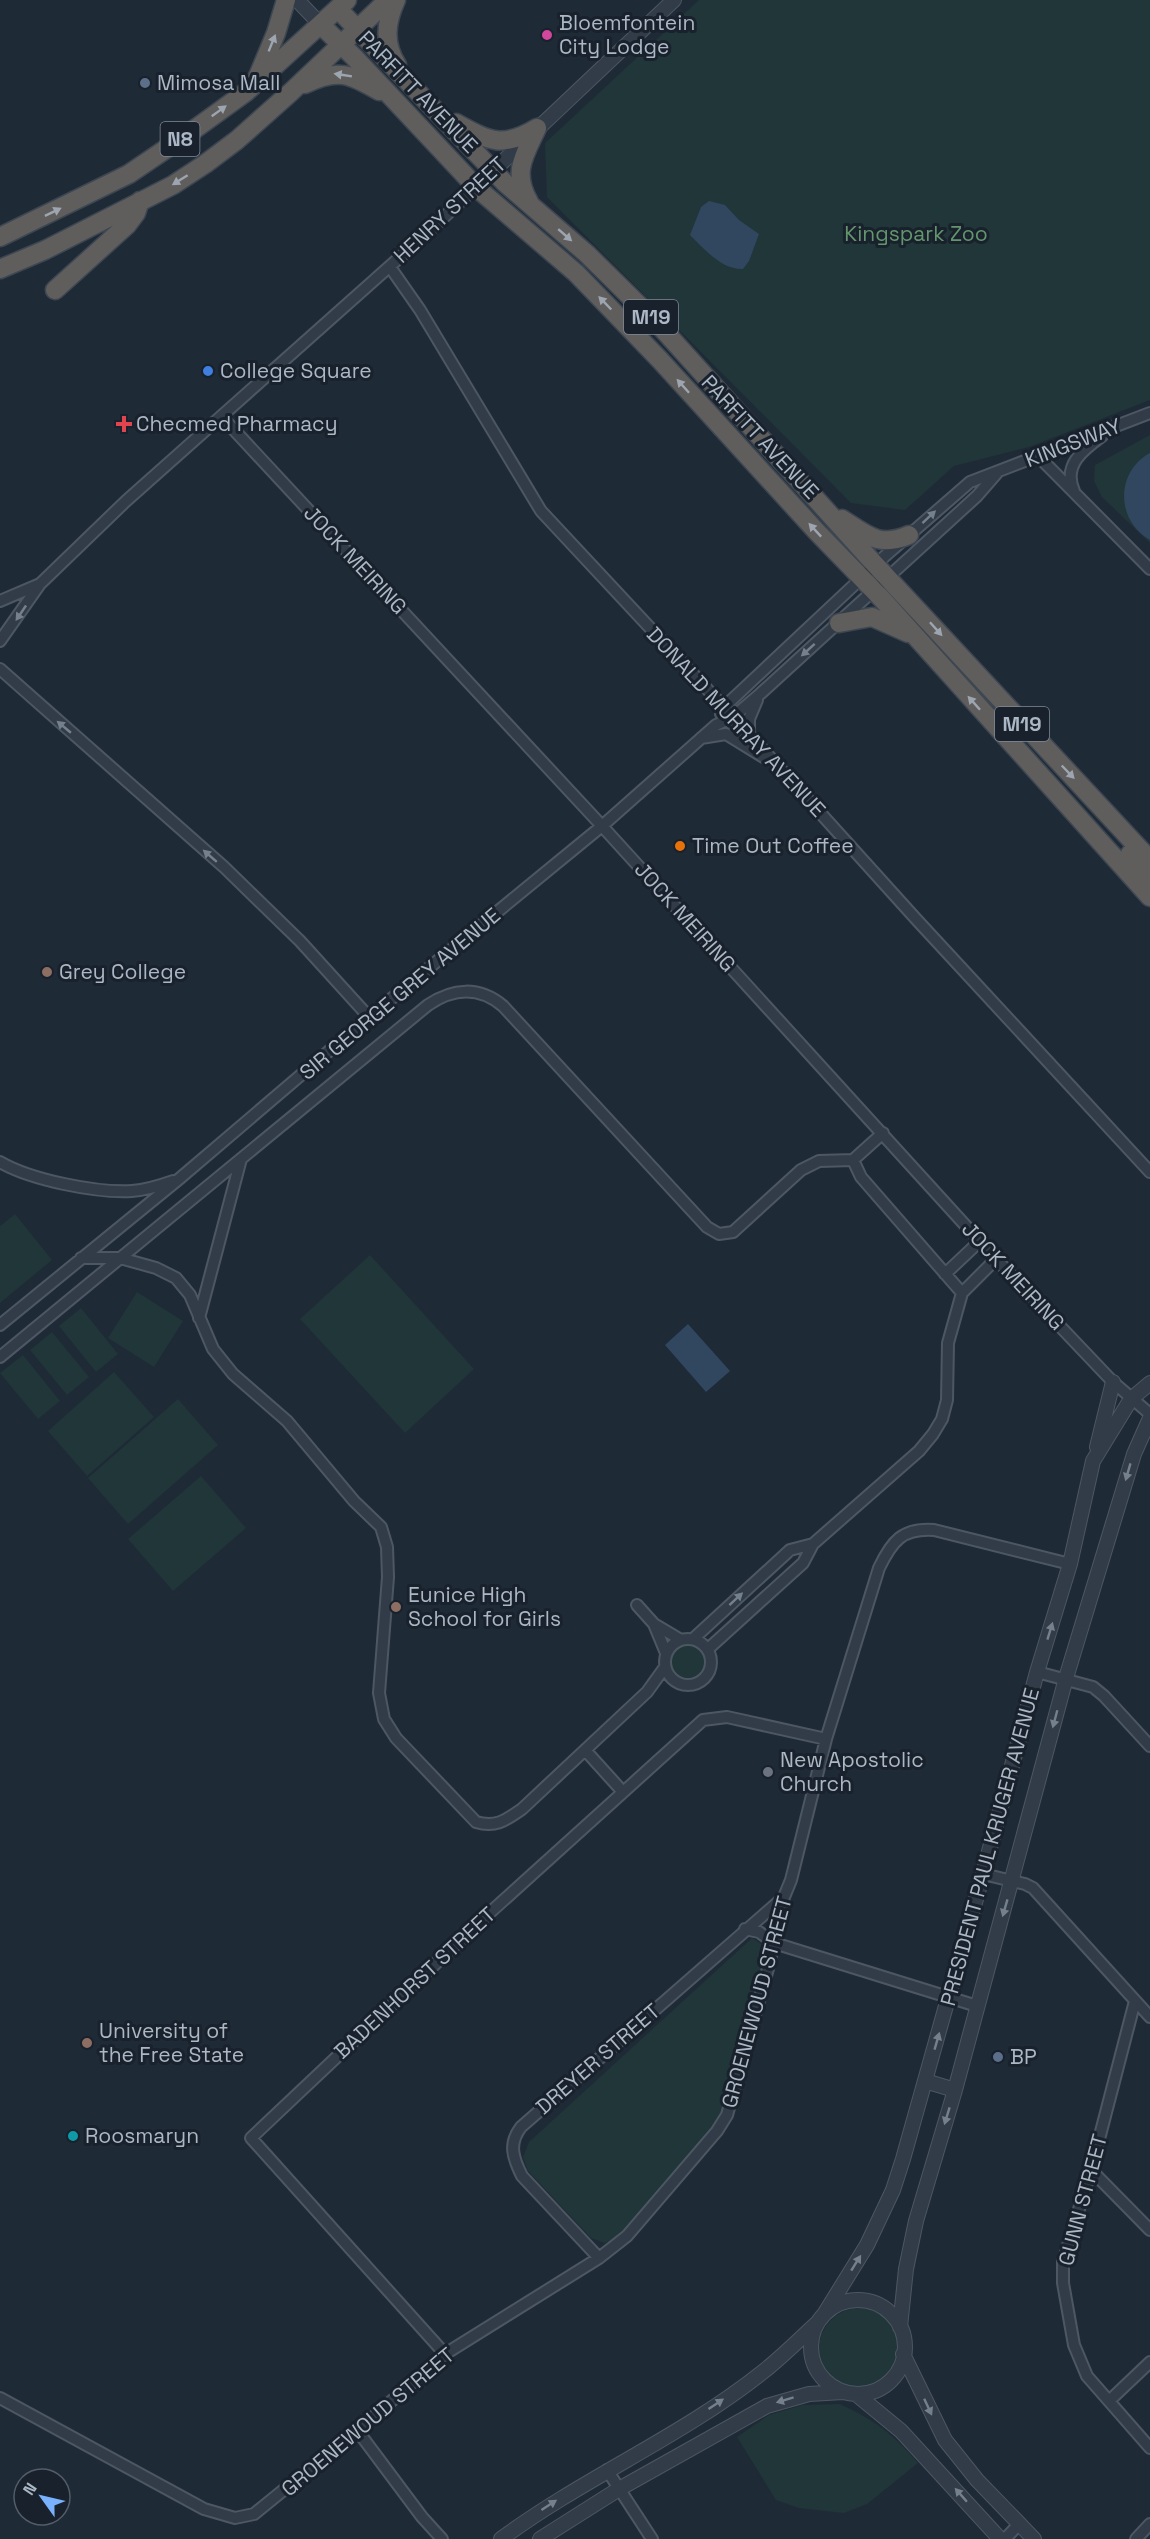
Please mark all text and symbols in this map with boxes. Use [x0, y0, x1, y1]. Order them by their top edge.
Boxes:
place label: Bloemfontein City Lodge [559, 9, 695, 60]
street label: PARFITT AVENUE [353, 25, 484, 159]
marker: Bloemfontein City Lodge [540, 28, 554, 42]
one-way arrow [267, 34, 277, 52]
place label: Mimosa Mall [157, 69, 280, 96]
one-way arrow [334, 71, 353, 80]
marker: Mimosa Mall [138, 76, 152, 90]
one-way arrow [211, 105, 227, 117]
road number: N8 [160, 122, 200, 156]
street label: HENRY STREET [388, 151, 512, 269]
one-way arrow [172, 175, 188, 186]
one-way arrow [44, 207, 61, 216]
park label: Kingspark Zoo [844, 220, 988, 247]
one-way arrow [557, 228, 572, 241]
one-way arrow [598, 296, 612, 310]
road number: M19 [624, 300, 678, 334]
place label: College Square [220, 357, 372, 384]
marker: College Square [201, 364, 215, 378]
street label: PARFITT AVENUE [696, 369, 825, 505]
one-way arrow [677, 379, 690, 394]
place label: Checmed Pharmacy [136, 410, 338, 437]
street label: KINGSWAY [1021, 412, 1125, 473]
marker: Checmed Pharmacy [117, 417, 131, 431]
street label: JOCK MEIRING [298, 500, 413, 620]
one-way arrow [922, 510, 937, 524]
one-way arrow [808, 522, 822, 537]
one-way arrow [16, 605, 27, 621]
street label: DONALD MURRAY AVENUE [641, 621, 832, 822]
one-way arrow [928, 622, 942, 636]
one-way arrow [801, 643, 816, 657]
one-way arrow [968, 696, 981, 711]
road number: M19 [995, 707, 1049, 741]
one-way arrow [57, 721, 72, 734]
one-way arrow [1060, 765, 1074, 779]
place label: Time Out Coffee [692, 832, 854, 859]
marker: Time Out Coffee [673, 839, 687, 853]
one-way arrow [202, 849, 218, 862]
street label: JOCK MEIRING [629, 856, 742, 977]
street label: SIR GEORGE GREY AVENUE [294, 902, 506, 1086]
place label: Grey College [59, 958, 186, 985]
marker: Grey College [40, 965, 54, 979]
street label: JOCK MEIRING [956, 1216, 1071, 1336]
one-way arrow [1123, 1463, 1132, 1481]
place label: Eunice High School for Girls [408, 1581, 561, 1632]
one-way arrow [728, 1593, 743, 1606]
marker: Eunice High School for Girls [389, 1600, 403, 1614]
one-way arrow [1046, 1622, 1055, 1640]
street label: PRESIDENT PAUL KRUGER AVENUE [934, 1685, 1045, 2009]
one-way arrow [1049, 1710, 1059, 1728]
place label: New Apostolic Church [780, 1746, 924, 1797]
marker: New Apostolic Church [761, 1765, 775, 1779]
street label: GROENEWOUD STREET [715, 1893, 798, 2111]
one-way arrow [1000, 1899, 1009, 1917]
street label: BADENHORST STREET [328, 1901, 501, 2064]
street label: DREYER STREET [530, 1997, 665, 2120]
place label: University of the Free State [99, 2017, 244, 2068]
one-way arrow [933, 2032, 942, 2050]
marker: University of the Free State [80, 2036, 94, 2050]
place label: BP [1010, 2043, 1037, 2070]
marker: BP [991, 2050, 1005, 2064]
one-way arrow [942, 2107, 951, 2125]
place label: Roosmaryn [85, 2122, 199, 2149]
marker: Roosmaryn [66, 2129, 80, 2143]
street label: GUNN STREET [1052, 2131, 1113, 2269]
one-way arrow [851, 2255, 862, 2271]
street label: GROENEWOUD STREET [275, 2341, 460, 2502]
one-way arrow [776, 2396, 794, 2405]
one-way arrow [707, 2398, 723, 2410]
one-way arrow [924, 2398, 933, 2415]
north arrow [12, 2467, 72, 2527]
text: N [18, 2479, 42, 2499]
one-way arrow [955, 2488, 968, 2503]
one-way arrow [541, 2500, 557, 2511]

